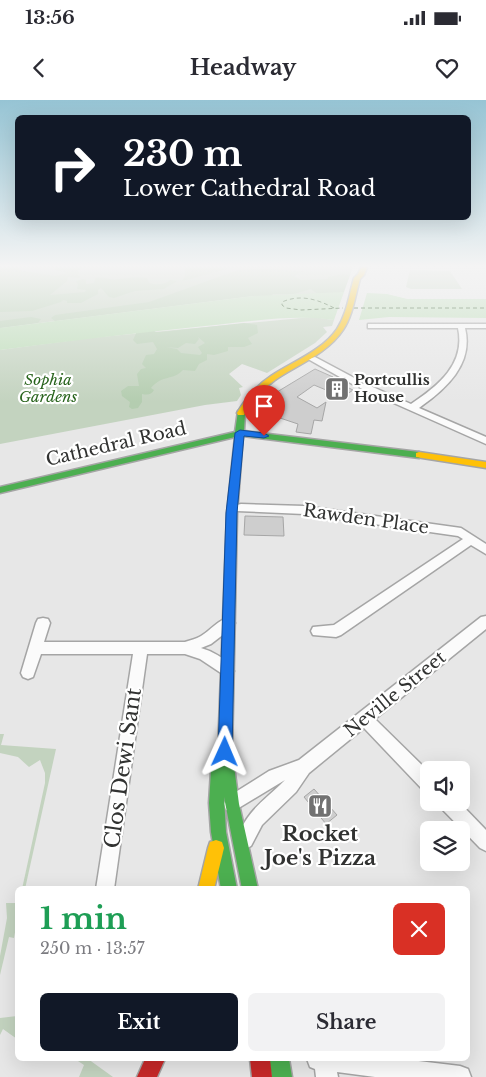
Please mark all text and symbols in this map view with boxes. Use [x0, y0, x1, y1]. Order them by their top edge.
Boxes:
text: 13:56 [25, 6, 75, 29]
icon: back [25, 54, 53, 82]
text: Headway [190, 54, 296, 81]
icon: heart [433, 54, 461, 82]
text: 230 m [123, 132, 243, 175]
icon: right [40, 135, 105, 200]
text: Lower Cathedral Road [123, 175, 376, 202]
park label: Sophia Gardens [19, 370, 77, 406]
place label: Portcullis House [354, 370, 430, 406]
building icon: Portcullis House [324, 376, 350, 402]
pin [243, 385, 285, 436]
icon: arrive [250, 392, 278, 420]
street label: Cathedral Road [44, 417, 188, 471]
street label: Rawden Place [302, 499, 430, 539]
street label: Neville Street [340, 646, 450, 742]
street label: Clos Dewi Sant [99, 686, 147, 850]
position arrow [198, 725, 250, 777]
map controls [420, 761, 470, 871]
button: sound [420, 761, 470, 811]
restaurant icon: Rocket Joe's Pizza [307, 793, 333, 819]
place label: Rocket Joe's Pizza [260, 821, 376, 871]
button: layers [420, 821, 470, 871]
text: 1 min [40, 900, 127, 937]
button: close [393, 903, 445, 955]
text: 250 m · 13:57 [40, 938, 145, 958]
button: Exit [40, 993, 238, 1051]
button: Share [248, 993, 445, 1051]

